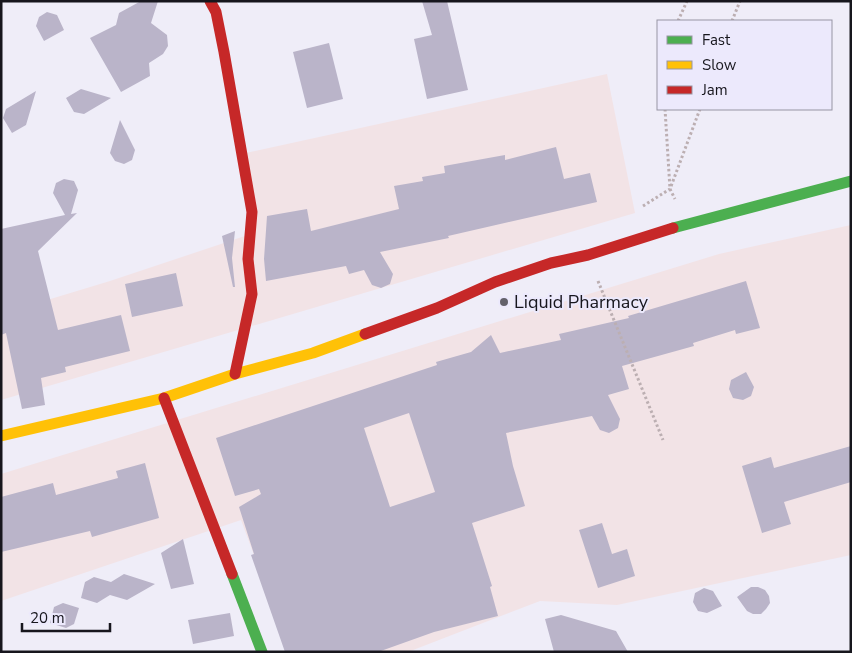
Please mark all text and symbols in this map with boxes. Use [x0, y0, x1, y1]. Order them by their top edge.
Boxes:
legend [657, 20, 832, 110]
text: Fast [702, 30, 731, 50]
text: Slow [702, 55, 737, 75]
text: Jam [701, 80, 728, 100]
place label: Liquid Pharmacy [514, 290, 649, 314]
marker: Liquid Pharmacy [498, 296, 510, 308]
scale bar [22, 600, 110, 632]
text: 20 m [30, 608, 65, 628]

